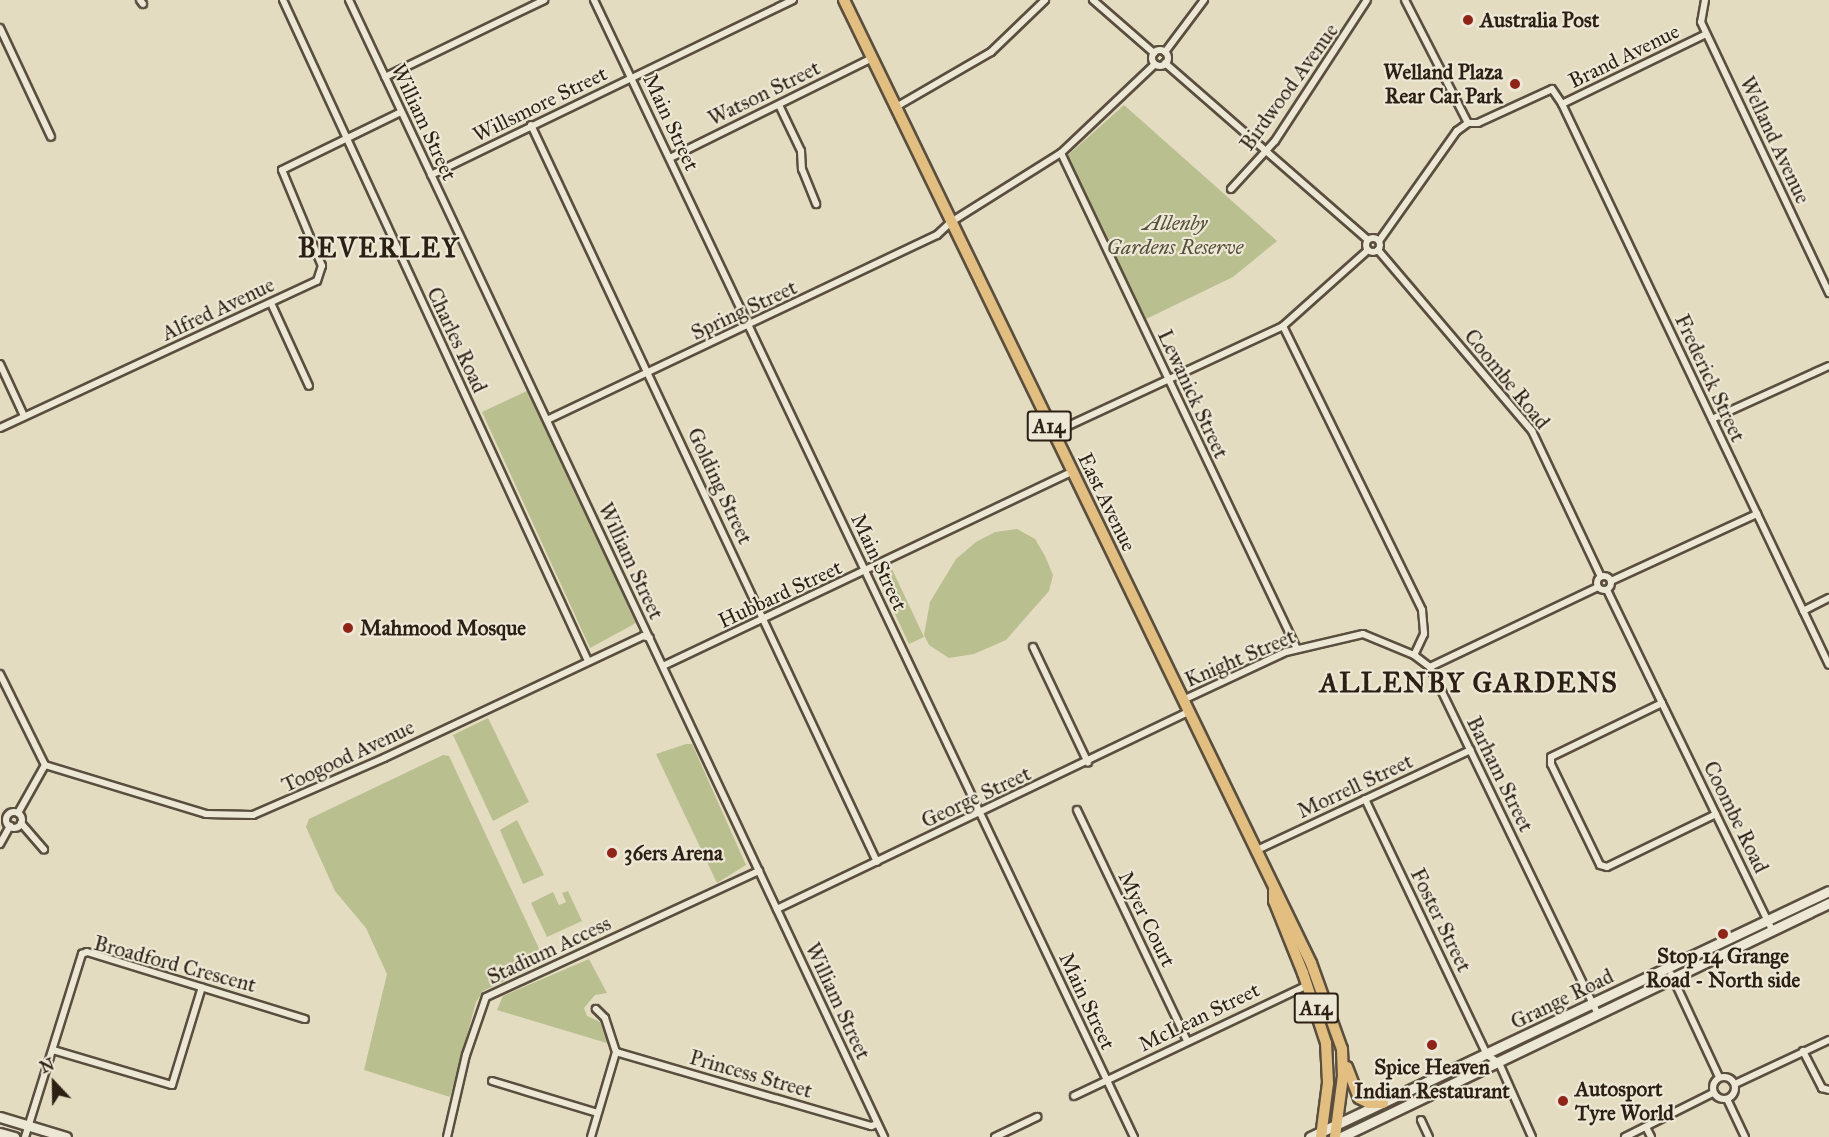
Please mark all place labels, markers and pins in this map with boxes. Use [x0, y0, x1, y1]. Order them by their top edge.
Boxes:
place label: Australia Post [1480, 7, 1599, 33]
marker: Australia Post [1461, 13, 1475, 27]
place label: Welland Plaza Rear Car Park [1383, 59, 1503, 109]
marker: Welland Plaza Rear Car Park [1508, 77, 1522, 91]
place label: Mahmood Mosque [360, 615, 526, 641]
marker: Mahmood Mosque [341, 621, 355, 635]
place label: 36ers Arena [624, 840, 723, 866]
marker: 36ers Arena [605, 846, 619, 860]
marker: Stop 14 Grange Road - North side [1716, 927, 1730, 941]
place label: Stop 14 Grange Road - North side [1646, 943, 1800, 993]
marker: Spice Heaven Indian Restaurant [1425, 1038, 1439, 1052]
place label: Spice Heaven Indian Restaurant [1354, 1054, 1510, 1104]
place label: Autosport Tyre World [1575, 1076, 1674, 1126]
marker: Autosport Tyre World [1556, 1094, 1570, 1108]

